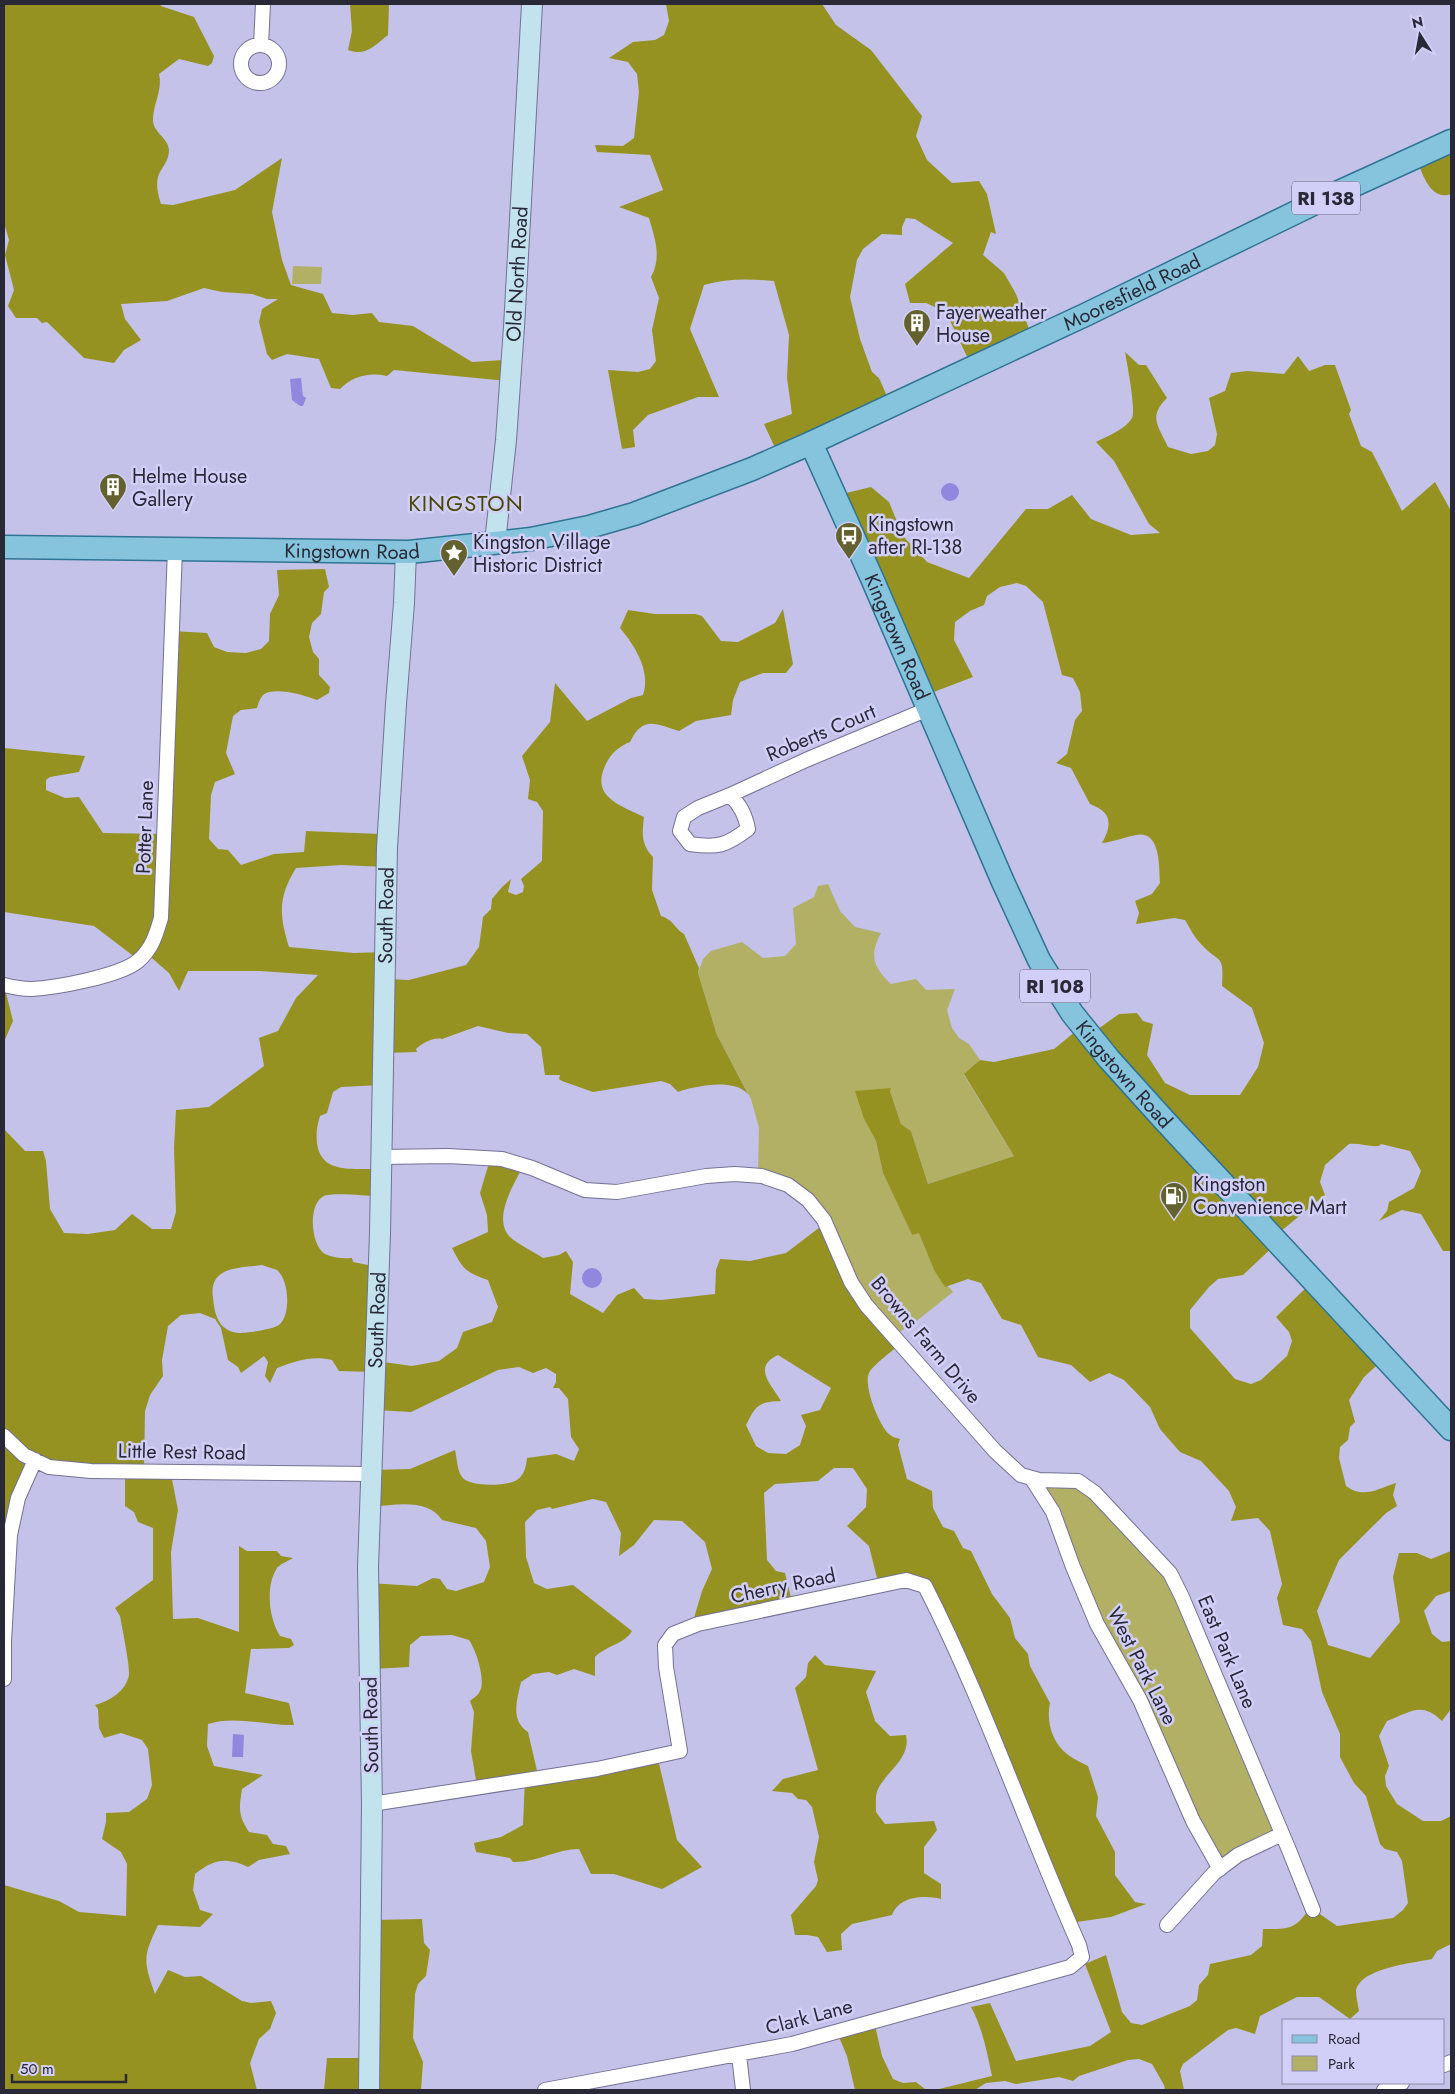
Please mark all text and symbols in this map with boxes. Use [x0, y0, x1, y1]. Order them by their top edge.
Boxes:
north arrow [1395, 10, 1445, 60]
text: N [1410, 11, 1425, 33]
road number: RI 138 [1292, 182, 1360, 214]
street label: Old North Road [499, 205, 535, 343]
street label: Mooresfield Road [1058, 246, 1205, 338]
place label: Fayerweather House [936, 298, 1047, 350]
building icon: Fayerweather House [902, 308, 932, 347]
place label: Helme House Gallery [132, 462, 247, 514]
building icon: Helme House Gallery [98, 472, 128, 511]
district label: KINGSTON [408, 487, 524, 519]
place label: Kingstown after RI-138 [868, 510, 962, 562]
bus stop icon: Kingstown after RI-138 [834, 521, 864, 560]
place label: Kingston Village Historic District [473, 528, 611, 580]
street label: Kingstown Road [284, 536, 421, 567]
place icon: Kingston Village Historic District [439, 538, 469, 577]
street label: Kingstown Road [857, 569, 937, 704]
street label: Roberts Court [762, 697, 880, 769]
street label: Potter Lane [129, 780, 161, 874]
street label: South Road [370, 867, 401, 964]
road number: RI 108 [1020, 969, 1090, 1002]
street label: Kingstown Road [1069, 1014, 1179, 1135]
place label: Kingston Convenience Mart [1193, 1170, 1347, 1222]
fuel station icon: Kingston Convenience Mart [1159, 1181, 1189, 1220]
street label: Browns Farm Drive [864, 1270, 988, 1410]
street label: South Road [361, 1271, 393, 1369]
street label: Little Rest Road [118, 1436, 246, 1468]
street label: Cherry Road [728, 1561, 838, 1611]
street label: East Park Lane [1190, 1591, 1264, 1713]
street label: West Park Lane [1100, 1602, 1184, 1730]
street label: South Road [356, 1676, 386, 1774]
street label: Clark Lane [762, 1991, 856, 2043]
legend [1282, 2019, 1445, 2084]
text: Road [1328, 2028, 1360, 2050]
scale bar [12, 2052, 126, 2084]
text: Park [1328, 2053, 1355, 2075]
text: 50 m [20, 2058, 54, 2080]

